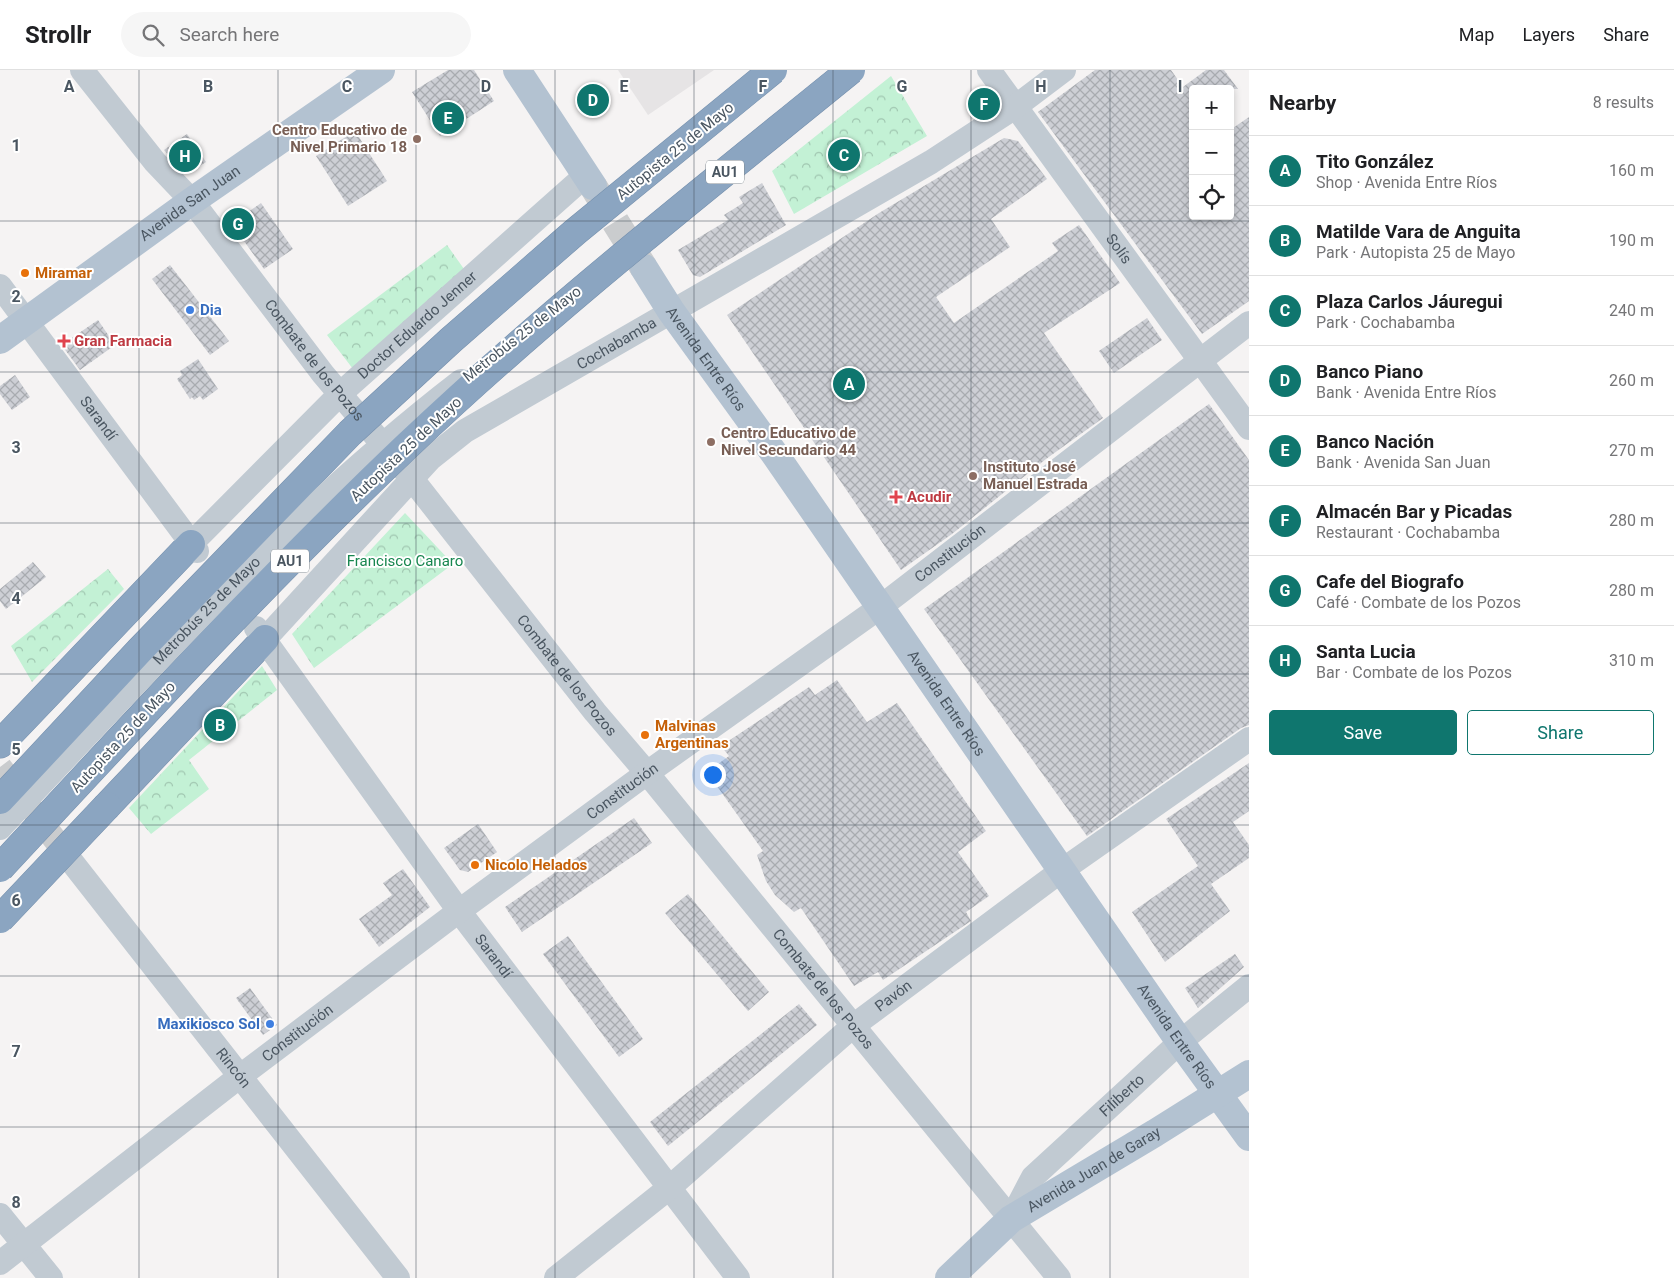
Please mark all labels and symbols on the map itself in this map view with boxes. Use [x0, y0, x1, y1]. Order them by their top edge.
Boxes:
text: A [64, 77, 75, 96]
text: B [203, 77, 213, 96]
text: C [342, 77, 352, 96]
text: D [481, 77, 491, 96]
text: E [620, 77, 629, 96]
text: F [759, 77, 768, 96]
text: G [897, 77, 908, 96]
text: H [1035, 77, 1047, 96]
text: I [1178, 77, 1182, 96]
pin: D [577, 81, 609, 119]
pin: F [968, 85, 1000, 123]
street label: Autopista 25 de Mayo [613, 98, 737, 204]
pin: E [432, 99, 464, 137]
place label: Centro Educativo de Nivel Primario 18 [272, 121, 407, 156]
marker: Centro Educativo de Nivel Primario 18 [411, 133, 423, 145]
text: 1 [11, 136, 21, 155]
pin: C [828, 136, 860, 174]
pin: H [169, 137, 201, 175]
road number: AU1 [706, 160, 744, 184]
street label: Avenida San Juan [136, 161, 244, 245]
pin: G [222, 205, 254, 243]
street label: Solís [1102, 230, 1136, 267]
place label: Miramar [35, 264, 92, 282]
marker: Miramar [19, 267, 31, 279]
street label: Doctor Eduardo Jenner [354, 267, 481, 383]
street label: Metrobús 25 de Mayo [459, 282, 585, 386]
text: 2 [11, 287, 21, 306]
street label: Combate de los Pozos [261, 296, 368, 425]
place label: Dia [200, 301, 222, 319]
street label: Avenida Entre Ríos [662, 303, 750, 415]
marker: Dia [184, 304, 196, 316]
street label: Cochabamba [574, 313, 660, 374]
place label: Gran Farmacia [74, 332, 172, 350]
marker: Gran Farmacia [58, 335, 70, 347]
pin: A [833, 365, 865, 403]
street label: Sarandí [76, 393, 122, 445]
street label: Autopista 25 de Mayo [347, 393, 465, 505]
place label: Centro Educativo de Nivel Secundario 44 [721, 424, 857, 459]
marker: Centro Educativo de Nivel Secundario 44 [705, 436, 717, 448]
text: 3 [11, 438, 21, 457]
place label: Instituto José Manuel Estrada [983, 458, 1088, 493]
marker: Instituto José Manuel Estrada [967, 470, 979, 482]
place label: Acudir [907, 488, 952, 506]
marker: Acudir [889, 490, 903, 504]
street label: Constitución [911, 520, 989, 586]
road number: AU1 [271, 550, 309, 572]
park label: Francisco Canaro [347, 552, 463, 570]
street label: Metrobús 25 de Mayo [149, 553, 264, 669]
text: 4 [11, 589, 21, 608]
street label: Combate de los Pozos [513, 611, 621, 740]
street label: Avenida Entre Ríos [904, 647, 989, 760]
street label: Autopista 25 de Mayo [67, 678, 179, 796]
pin: B [204, 706, 236, 744]
place label: Malvinas Argentinas [655, 717, 729, 752]
marker: Malvinas Argentinas [639, 729, 651, 741]
text: 5 [11, 740, 21, 759]
street label: Constitución [583, 759, 662, 823]
your location [700, 762, 726, 788]
place label: Nicolo Helados [485, 856, 588, 874]
marker: Nicolo Helados [469, 859, 481, 871]
text: 6 [11, 891, 21, 910]
street label: Combate de los Pozos [769, 925, 878, 1053]
street label: Sarandí [471, 931, 517, 983]
street label: Pavón [871, 976, 915, 1015]
street label: Avenida Entre Ríos [1134, 980, 1220, 1092]
street label: Constitución [258, 1000, 337, 1066]
place label: Maxikiosco Sol [157, 1015, 260, 1033]
marker: Maxikiosco Sol [264, 1018, 276, 1030]
text: 7 [11, 1042, 21, 1061]
street label: Rincón [212, 1044, 255, 1092]
street label: Filiberto [1096, 1070, 1148, 1120]
street label: Avenida Juan de Garay [1024, 1123, 1164, 1216]
text: 8 [11, 1193, 21, 1212]

